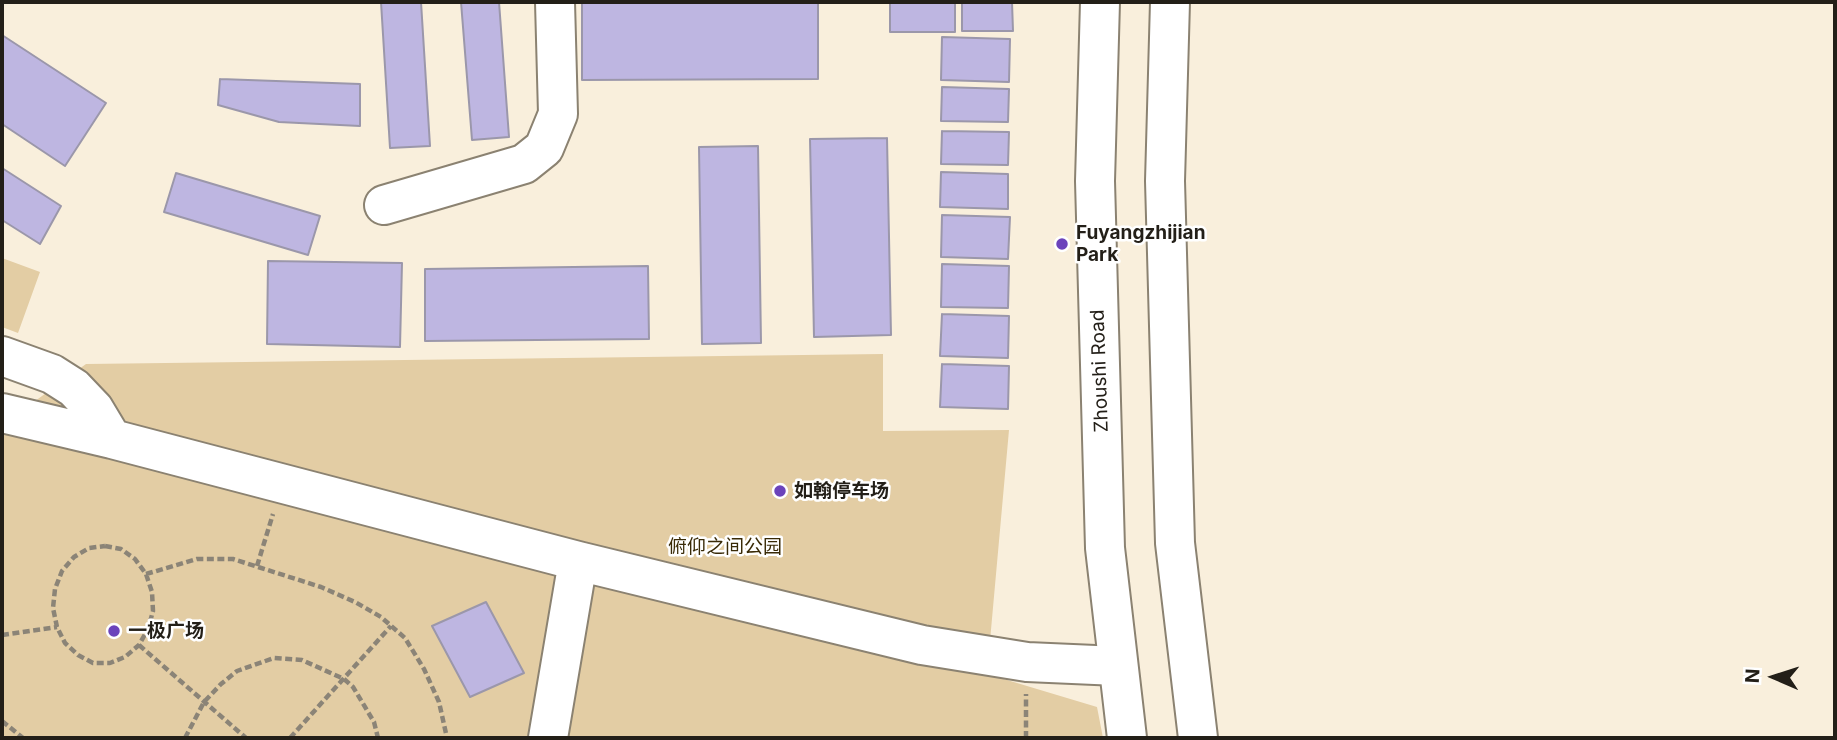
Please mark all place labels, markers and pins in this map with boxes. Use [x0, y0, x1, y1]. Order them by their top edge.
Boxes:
place label: Fuyangzhijian Park [1076, 222, 1205, 266]
marker: Fuyangzhijian Park [1054, 236, 1070, 252]
place label: 如翰停车场 [794, 480, 889, 502]
marker: 如翰停车场 [772, 483, 788, 499]
place label: 一极广场 [128, 620, 204, 642]
marker: 一极广场 [106, 623, 122, 639]

